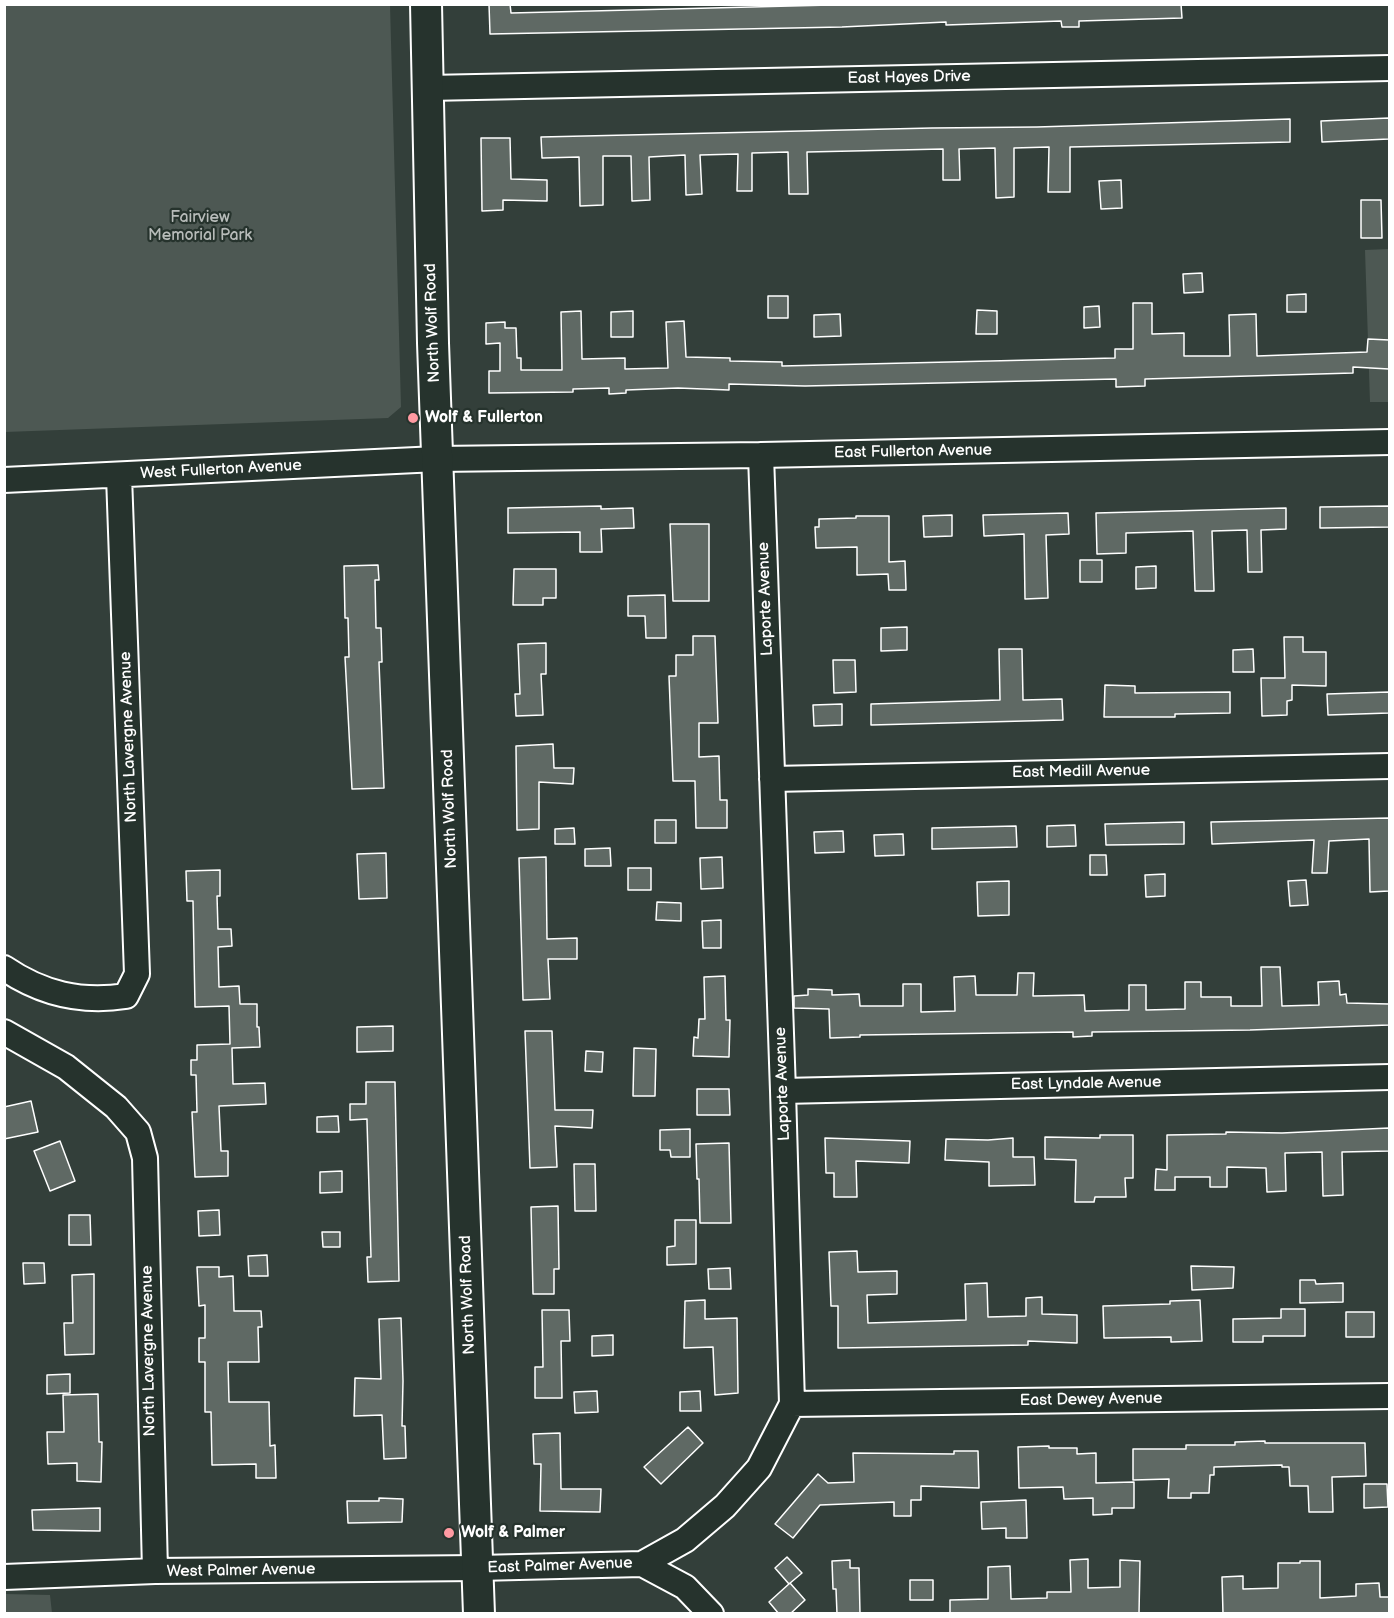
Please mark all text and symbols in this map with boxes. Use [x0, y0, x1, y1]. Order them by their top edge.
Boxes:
street label: East Hayes Drive [847, 67, 971, 89]
park label: Fairview Memorial Park [148, 208, 252, 246]
street label: North Wolf Road [421, 263, 445, 383]
place label: Wolf & Fullerton [425, 408, 543, 428]
marker: Wolf & Fullerton [406, 411, 420, 425]
street label: East Fullerton Avenue [834, 441, 992, 463]
street label: West Fullerton Avenue [140, 456, 302, 484]
street label: Laporte Avenue [754, 542, 778, 656]
street label: North Lavergne Avenue [116, 651, 142, 823]
street label: North Wolf Road [438, 749, 462, 869]
street label: East Medill Avenue [1012, 761, 1150, 783]
street label: Laporte Avenue [771, 1027, 795, 1141]
street label: East Lyndale Avenue [1010, 1073, 1162, 1095]
street label: North Wolf Road [456, 1235, 480, 1355]
street label: North Lavergne Avenue [138, 1265, 160, 1437]
street label: East Dewey Avenue [1019, 1389, 1163, 1411]
place label: Wolf & Palmer [461, 1523, 565, 1543]
marker: Wolf & Palmer [442, 1526, 456, 1540]
street label: East Palmer Avenue [487, 1554, 633, 1578]
street label: West Palmer Avenue [166, 1560, 316, 1582]

